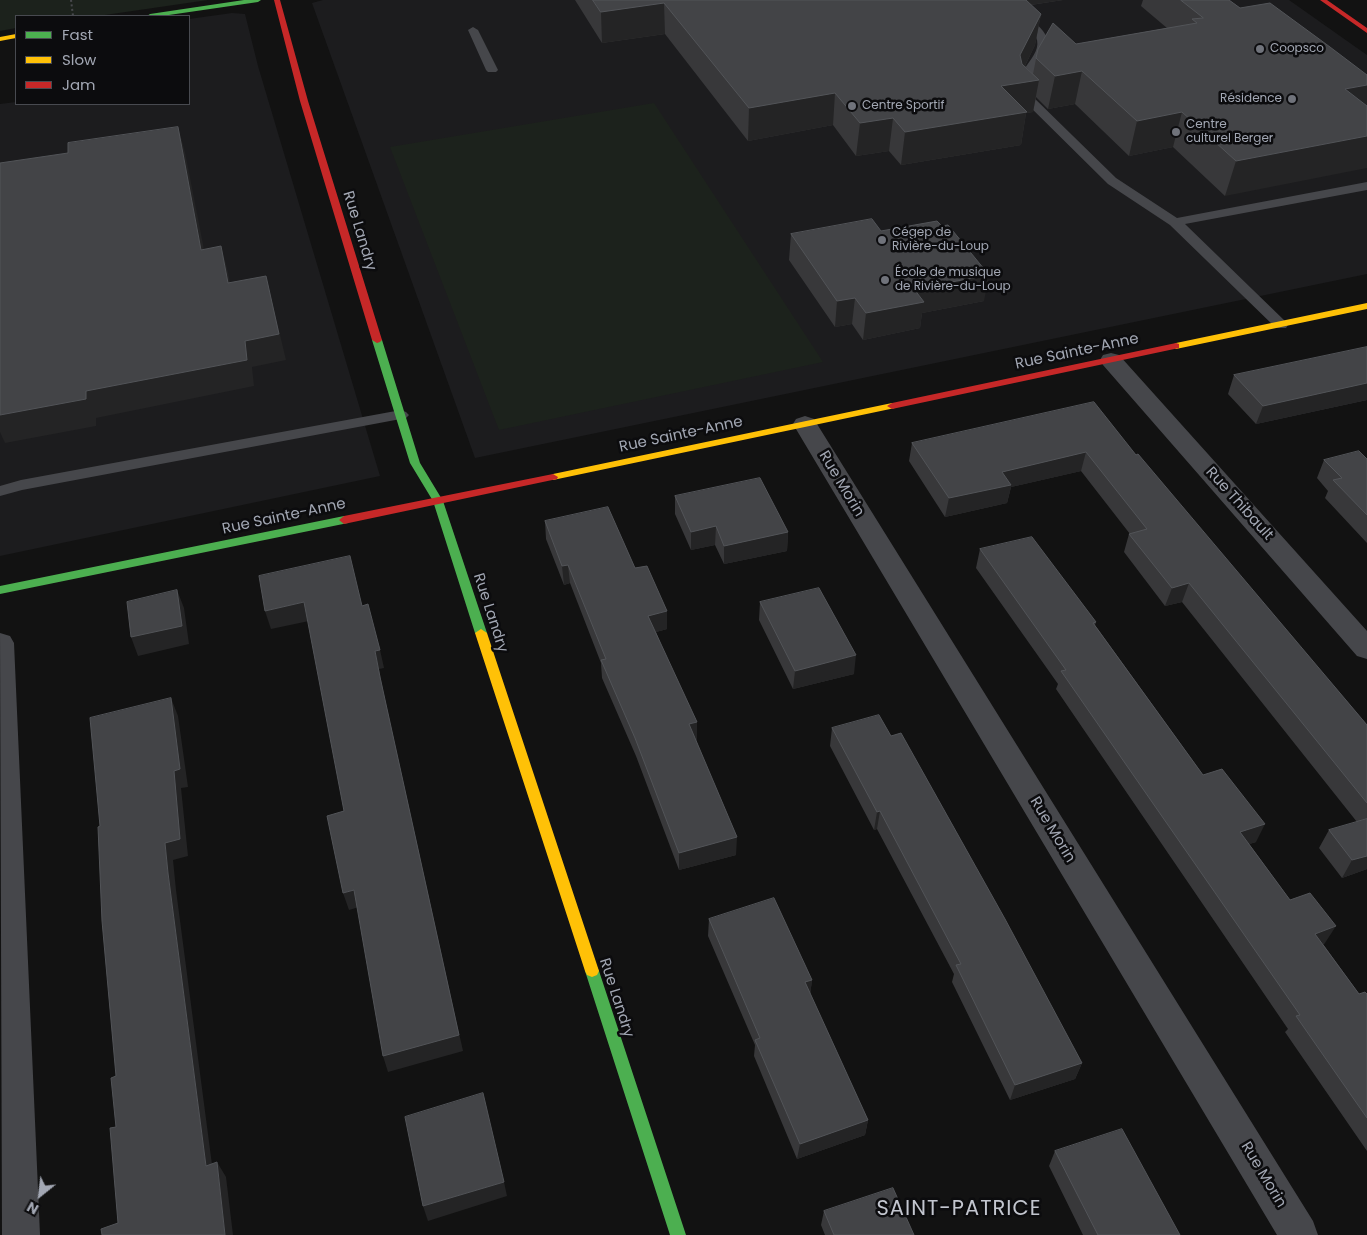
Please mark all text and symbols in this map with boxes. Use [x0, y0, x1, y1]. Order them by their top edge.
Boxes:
legend [15, 15, 190, 105]
text: Fast [62, 24, 93, 45]
place label: Coopsco [1270, 42, 1324, 56]
marker: Coopsco [1254, 43, 1266, 55]
text: Slow [62, 49, 96, 70]
text: Jam [62, 74, 96, 95]
place label: Résidence [1220, 92, 1282, 106]
marker: Résidence [1286, 93, 1298, 105]
place label: Centre Sportif [862, 99, 944, 113]
marker: Centre Sportif [846, 100, 858, 112]
place label: Centre culturel Berger [1186, 118, 1273, 146]
marker: Centre culturel Berger [1170, 126, 1182, 138]
street label: Rue Landry [338, 189, 380, 273]
place label: Cégep de Rivière-du-Loup [892, 226, 989, 254]
marker: Cégep de Rivière-du-Loup [876, 234, 888, 246]
place label: École de musique de Rivière-du-Loup [895, 266, 1011, 294]
marker: École de musique de Rivière-du-Loup [879, 274, 891, 286]
street label: Rue Sainte-Anne [1014, 330, 1140, 374]
street label: Rue Sainte-Anne [618, 413, 744, 457]
street label: Rue Morin [814, 448, 868, 520]
street label: Rue Thibault [1201, 464, 1277, 544]
street label: Rue Sainte-Anne [221, 495, 347, 539]
street label: Rue Landry [469, 571, 511, 655]
street label: Rue Morin [1025, 794, 1079, 866]
street label: Rue Landry [595, 956, 637, 1040]
street label: Rue Morin [1236, 1139, 1290, 1211]
north arrow [15, 1170, 65, 1220]
text: N [23, 1197, 42, 1219]
district label: SAINT-PATRICE [875, 1197, 1043, 1223]

